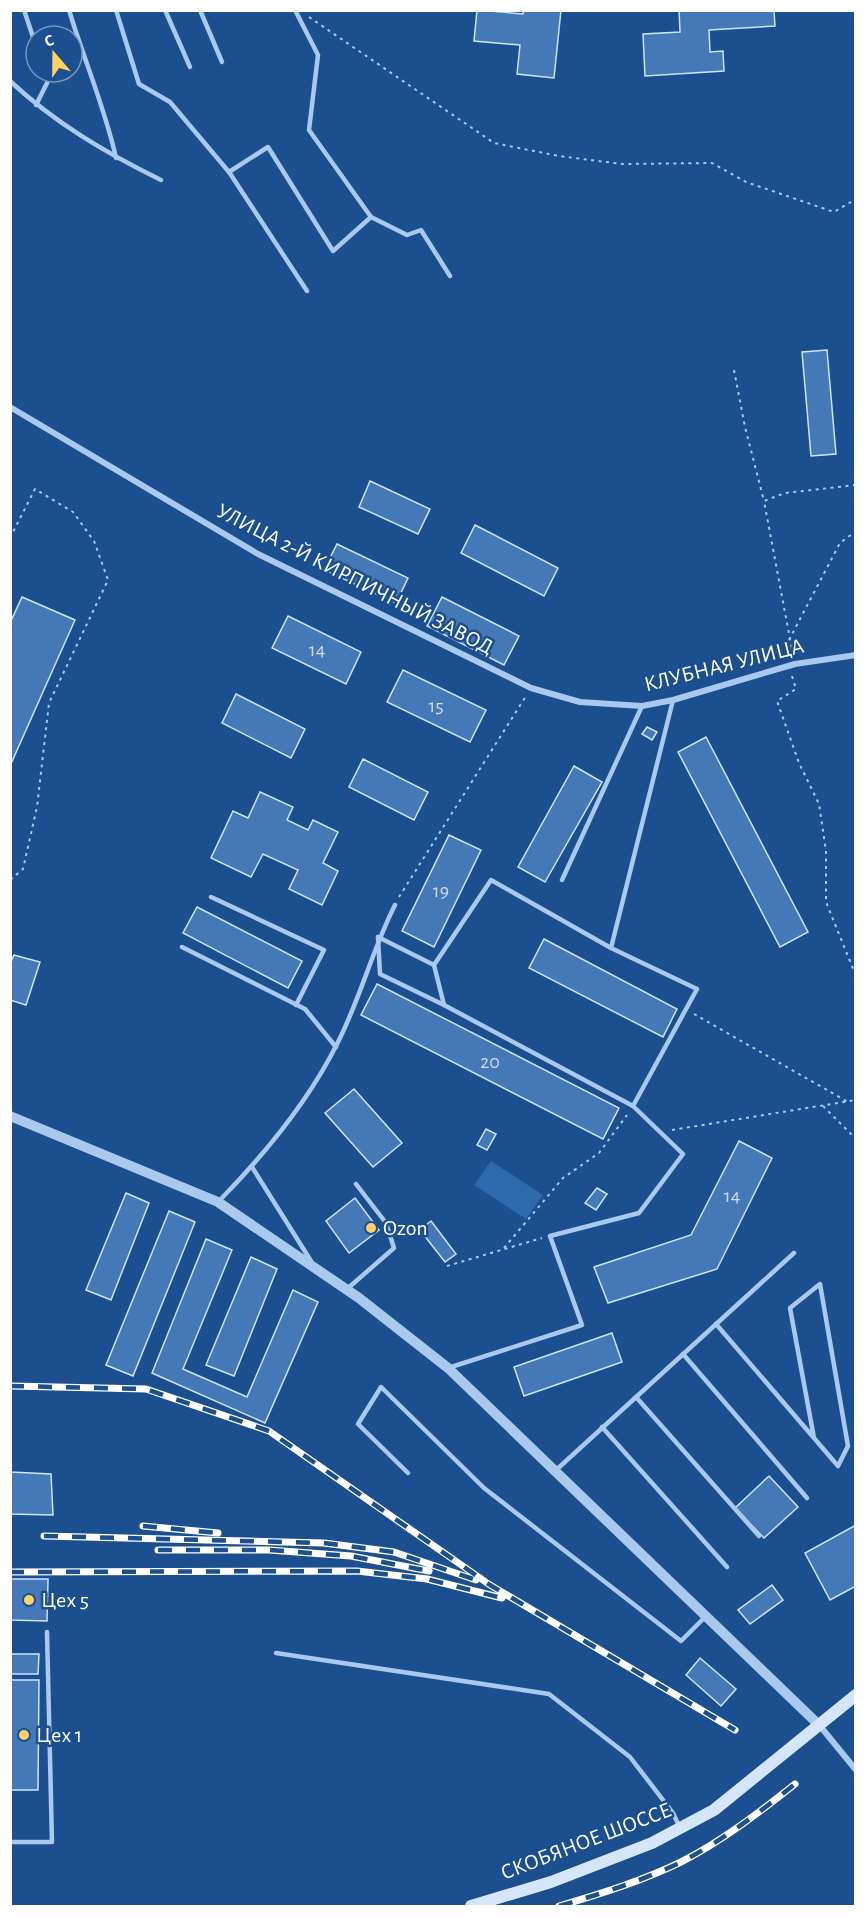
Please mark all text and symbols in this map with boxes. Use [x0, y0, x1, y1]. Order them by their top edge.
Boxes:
north arrow [24, 24, 84, 84]
text: С [42, 32, 56, 50]
street label: УЛИЦА 2-Й КИРПИЧНЫЙ ЗАВОД [213, 499, 497, 659]
street label: КЛУБНАЯ УЛИЦА [642, 634, 806, 695]
house number: 14 [309, 640, 325, 660]
house number: 15 [428, 696, 444, 716]
house number: 19 [433, 881, 449, 901]
house number: 20 [480, 1052, 500, 1072]
house number: 14 [724, 1186, 740, 1206]
place label: Ozon [383, 1217, 428, 1239]
marker: Ozon [364, 1221, 378, 1235]
place label: Цех 5 [41, 1589, 89, 1611]
marker: Цех 5 [22, 1593, 36, 1607]
place label: Цех 1 [36, 1724, 82, 1746]
marker: Цех 1 [17, 1728, 31, 1742]
street label: СКОБЯНОЕ ШОССЕ [497, 1798, 675, 1884]

